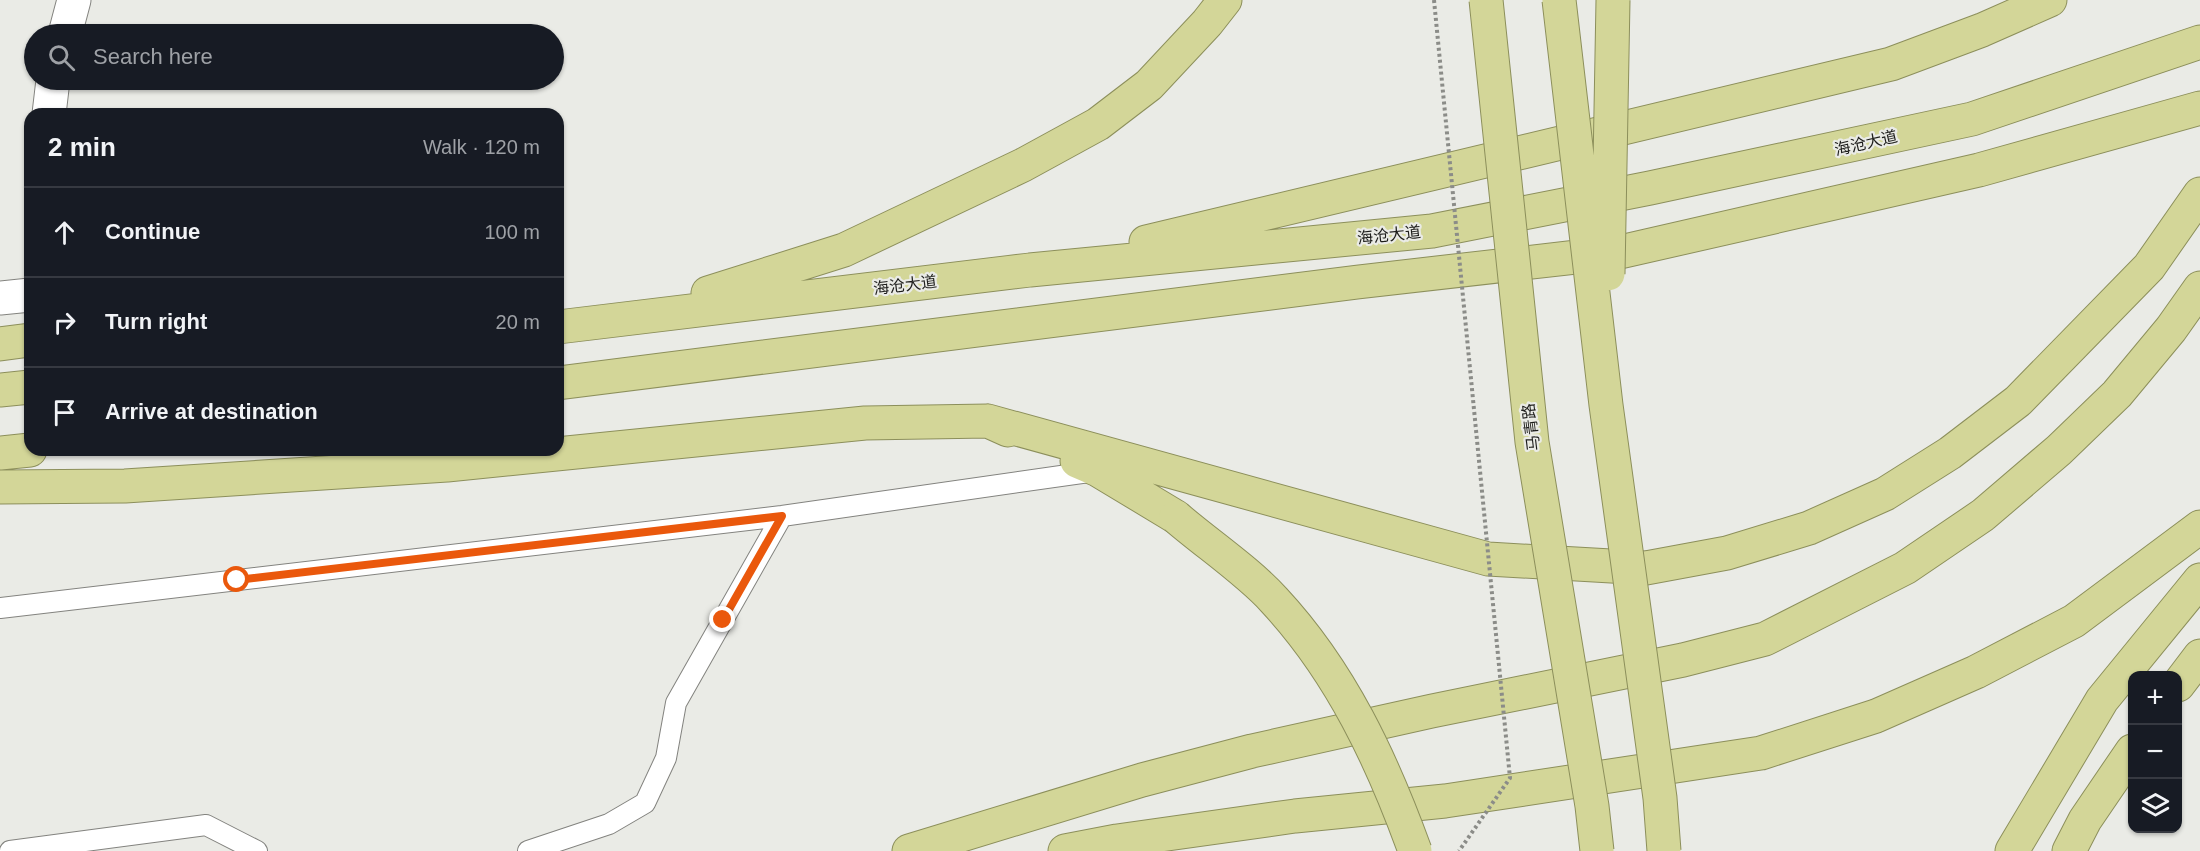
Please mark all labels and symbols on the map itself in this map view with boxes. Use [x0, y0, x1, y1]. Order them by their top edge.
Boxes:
street label: 海沧大道 [1833, 128, 1899, 158]
street label: 海沧大道 [1356, 223, 1422, 247]
street label: 海沧大道 [872, 273, 938, 297]
street label: 马青路 [1520, 402, 1542, 452]
route start [223, 566, 249, 592]
route end [709, 606, 735, 632]

